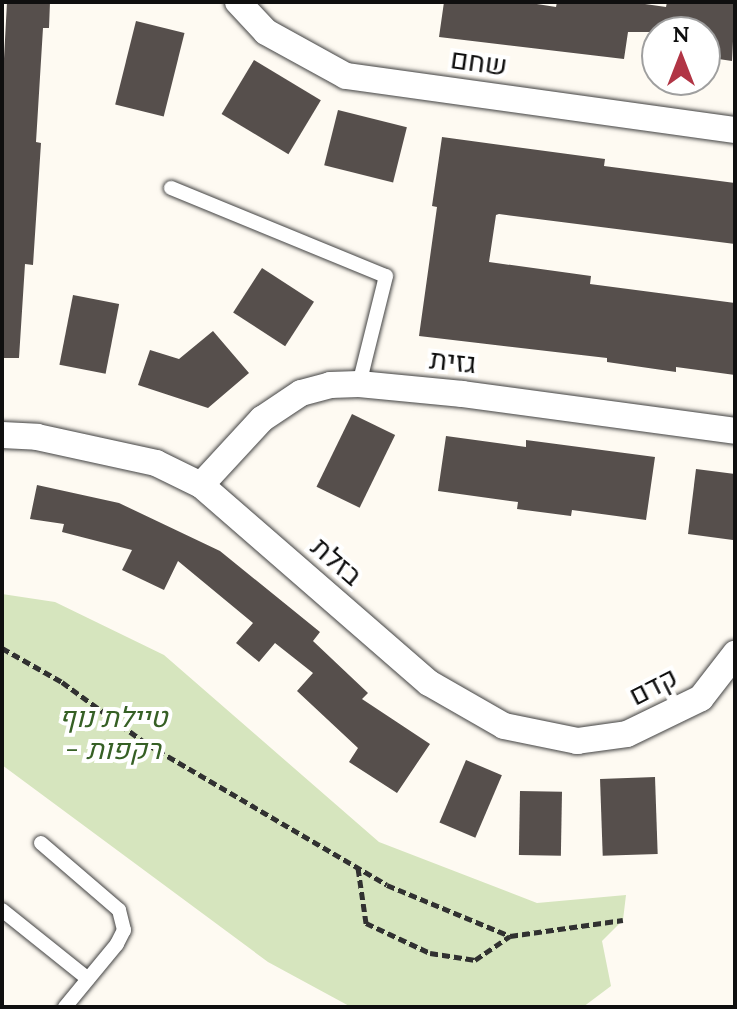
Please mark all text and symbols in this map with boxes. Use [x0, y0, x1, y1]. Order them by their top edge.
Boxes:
north arrow [641, 16, 721, 96]
text: N [672, 20, 690, 48]
street label: שחם [448, 41, 510, 83]
street label: גזית [428, 342, 478, 380]
street label: בזלת [305, 530, 369, 592]
street label: קדם [623, 660, 683, 712]
park label: טיילת נוף - רקפות [59, 700, 167, 766]

